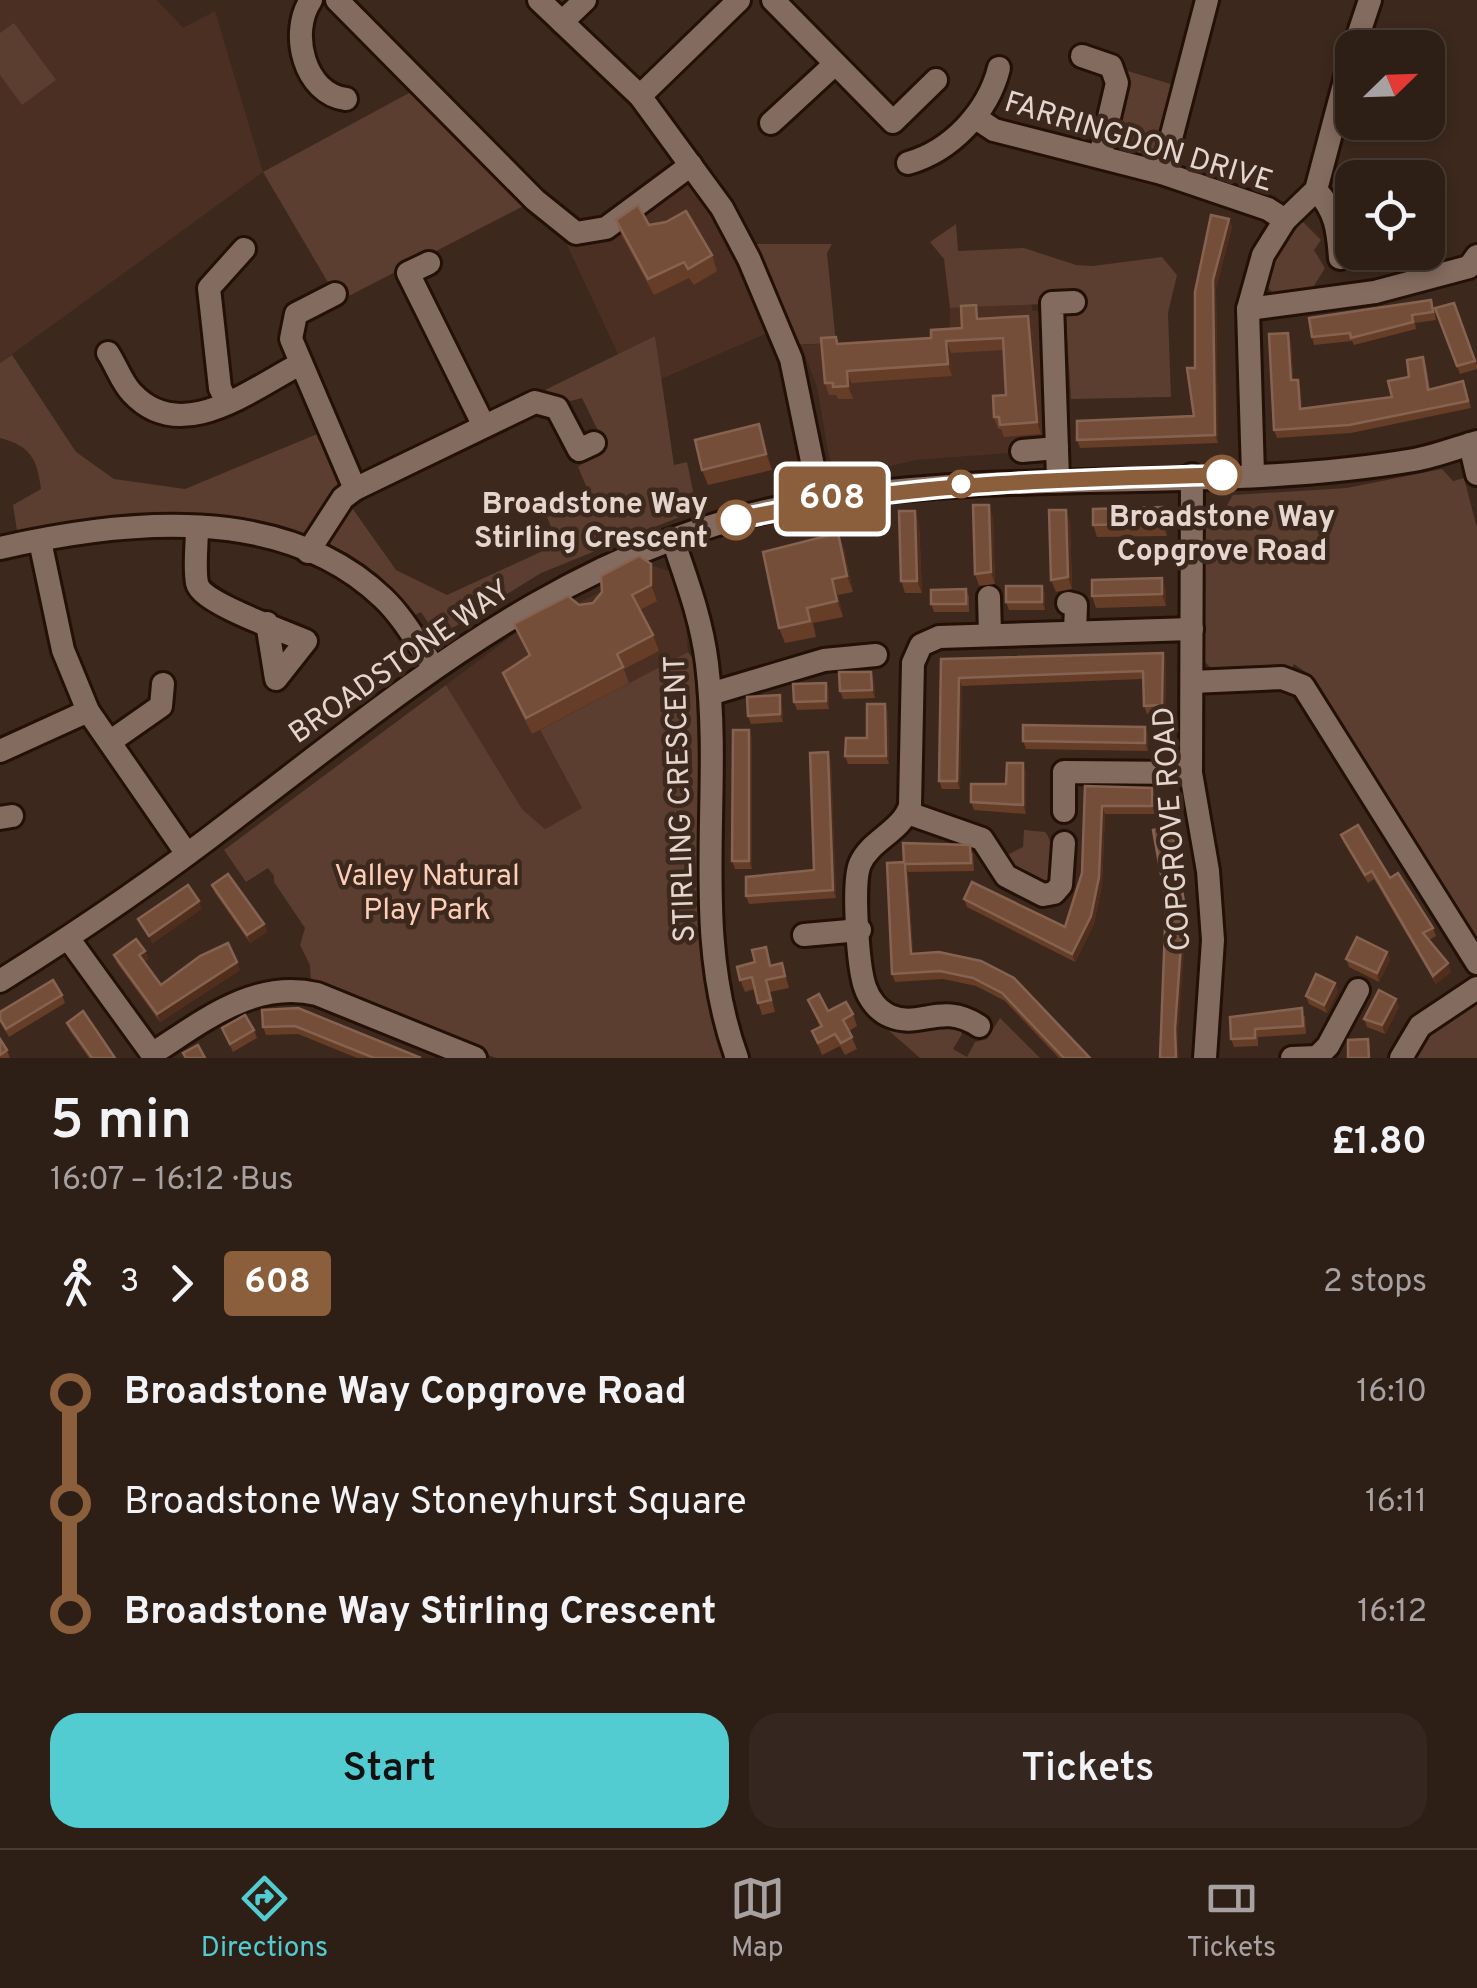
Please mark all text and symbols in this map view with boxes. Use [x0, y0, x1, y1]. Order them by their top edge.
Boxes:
north arrow [1335, 30, 1445, 140]
map controls [1335, 30, 1445, 270]
street label: FARRINGDON DRIVE [1000, 85, 1277, 202]
button: locate [1335, 160, 1445, 270]
marker: Broadstone Way Copgrove Road [1203, 456, 1241, 494]
line badge: 608 [774, 466, 890, 532]
unlabelled marker [948, 471, 974, 497]
text: 608 [799, 477, 865, 521]
place label: Broadstone Way Stirling Crescent [474, 487, 708, 558]
place label: Broadstone Way Copgrove Road [1109, 500, 1335, 571]
marker: Broadstone Way Stirling Crescent [717, 501, 755, 539]
street label: BROADSTONE WAY [283, 573, 518, 753]
street label: STIRLING CRESCENT [658, 655, 705, 943]
street label: COPGROVE ROAD [1146, 705, 1200, 952]
park label: Valley Natural Play Park [334, 859, 520, 930]
text: 5 min [50, 1088, 192, 1158]
text: £1.80 [1331, 1119, 1427, 1168]
text: 16:07 – 16:12 · Bus [50, 1161, 293, 1201]
icon: walk [50, 1256, 105, 1311]
icon: forward [154, 1256, 209, 1311]
text: 608 [244, 1261, 311, 1305]
text: 3 [120, 1263, 139, 1303]
text: 2 stops [1323, 1263, 1427, 1303]
text: Broadstone Way Copgrove Road [124, 1369, 687, 1418]
text: 16:10 [1356, 1373, 1427, 1413]
text: Broadstone Way Stoneyhurst Square [124, 1479, 747, 1528]
text: 16:11 [1365, 1483, 1427, 1523]
text: Broadstone Way Stirling Crescent [124, 1589, 716, 1638]
text: 16:12 [1357, 1593, 1427, 1633]
button: Start [50, 1713, 729, 1828]
button: Tickets [749, 1713, 1427, 1828]
tab: Directions [201, 1871, 328, 1967]
tab: Map [730, 1871, 785, 1967]
tab: Tickets [1186, 1871, 1276, 1967]

